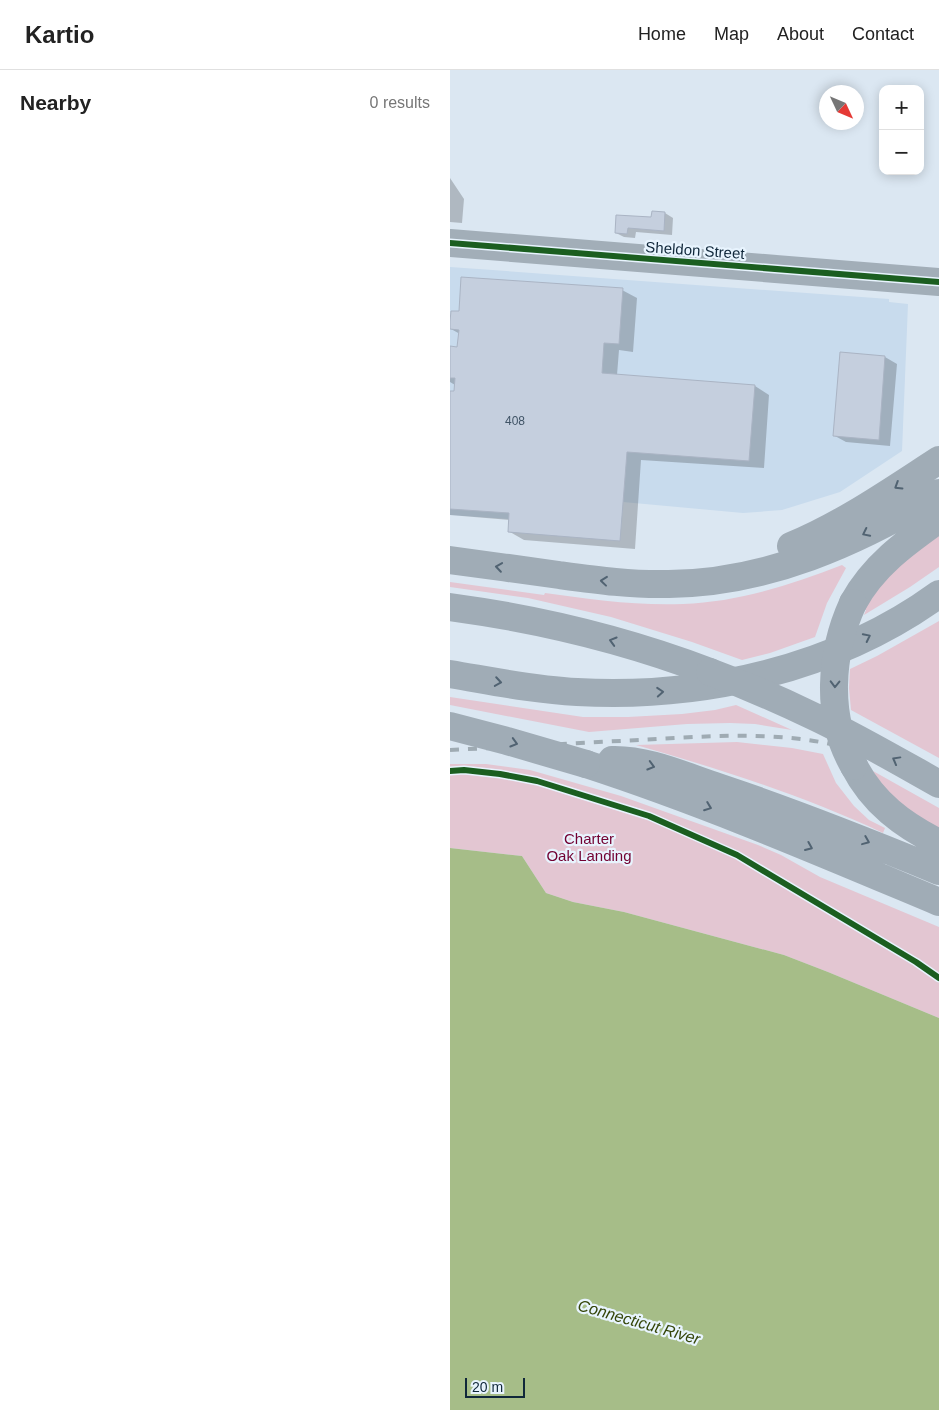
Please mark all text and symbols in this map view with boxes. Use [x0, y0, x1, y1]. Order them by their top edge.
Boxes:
text: Kartio [25, 21, 94, 48]
text: Home [638, 24, 686, 44]
text: Map [714, 24, 749, 44]
text: About [777, 24, 824, 44]
text: Contact [852, 24, 914, 44]
north arrow [819, 85, 864, 130]
map controls [879, 85, 924, 175]
button: + [879, 85, 924, 130]
text: Nearby [20, 91, 91, 114]
text: 0 results [370, 94, 430, 111]
button: − [879, 130, 924, 175]
street label: Sheldon Street [645, 238, 746, 262]
house number: 408 [505, 414, 525, 428]
one-way arrow [894, 480, 903, 490]
one-way arrow [862, 527, 871, 537]
one-way arrow [495, 562, 503, 573]
one-way arrow [599, 576, 607, 587]
one-way arrow [861, 633, 870, 643]
one-way arrow [610, 636, 618, 646]
one-way arrow [494, 676, 502, 687]
one-way arrow [829, 681, 840, 689]
one-way arrow [656, 686, 664, 697]
one-way arrow [509, 737, 518, 747]
one-way arrow [893, 756, 902, 766]
one-way arrow [646, 760, 654, 770]
one-way arrow [703, 801, 712, 811]
park label: Charter Oak Landing [546, 830, 632, 864]
one-way arrow [861, 835, 870, 846]
one-way arrow [804, 841, 813, 852]
water label: Connecticut River [576, 1296, 703, 1348]
scale bar [465, 1375, 525, 1398]
text: 20 m [472, 1379, 503, 1395]

